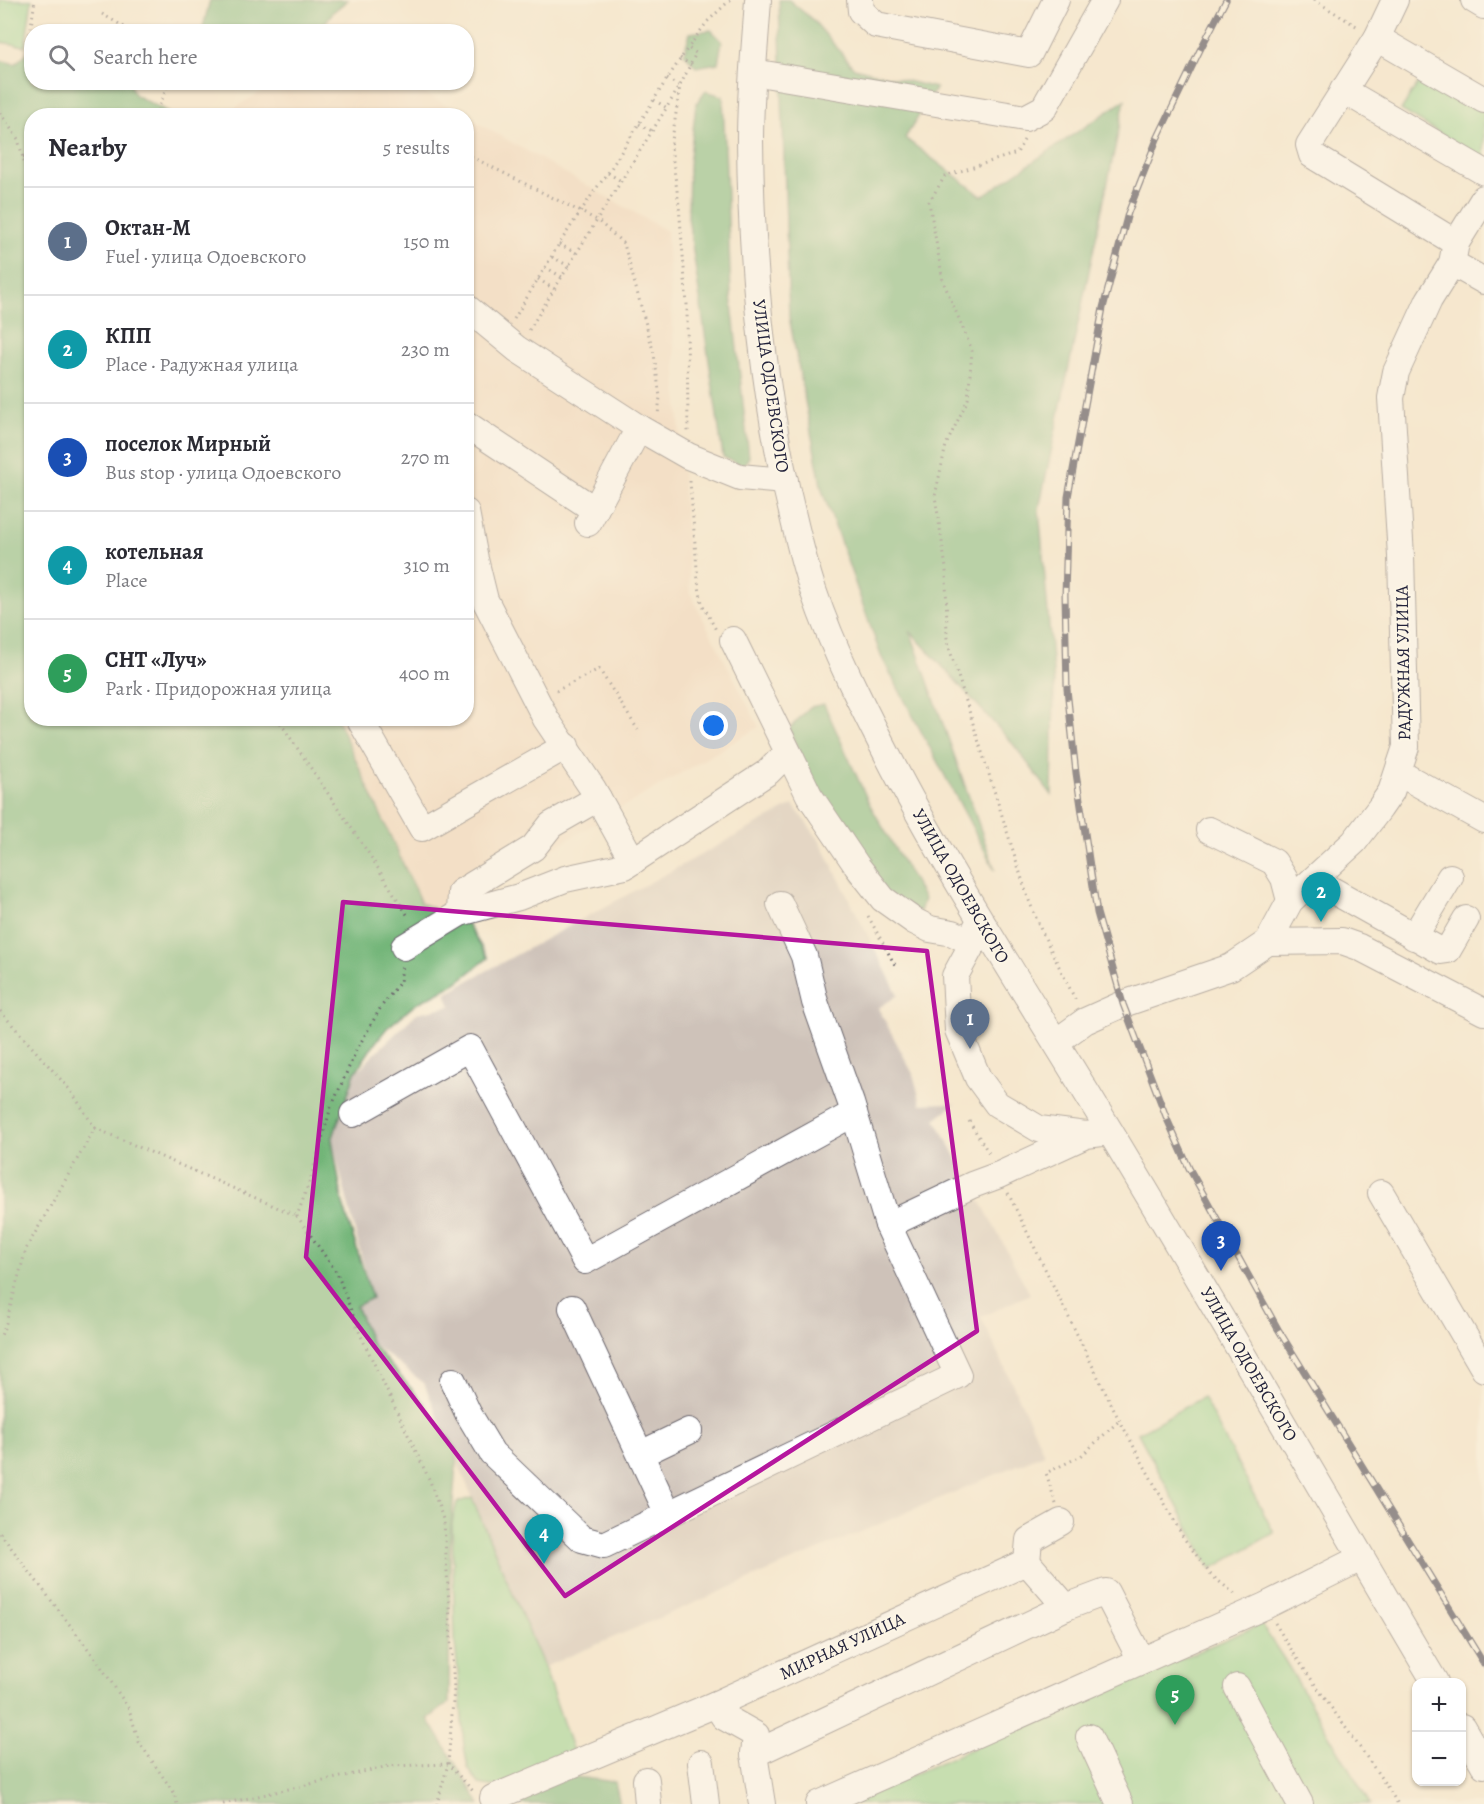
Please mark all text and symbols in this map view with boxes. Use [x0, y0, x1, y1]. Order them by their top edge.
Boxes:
search box [24, 24, 474, 90]
icon: search [45, 41, 78, 74]
text: Search here [93, 42, 198, 72]
text: Nearby [48, 130, 127, 165]
text: 5 results [383, 134, 450, 161]
text: Октан-М [105, 213, 191, 243]
text: 1 [64, 228, 71, 255]
text: 150 m [403, 228, 450, 255]
text: Fuel · улица Одоевского [105, 243, 306, 270]
street label: УЛИЦА ОДОЕВСКОГО [747, 298, 795, 474]
text: КПП [105, 321, 151, 351]
text: 2 [63, 336, 72, 363]
text: 230 m [401, 336, 450, 363]
text: Place · Радужная улица [105, 351, 299, 378]
text: поселок Мирный [105, 429, 271, 459]
text: 3 [63, 444, 72, 471]
text: 270 m [401, 444, 450, 471]
text: Bus stop · улица Одоевского [105, 459, 341, 486]
text: котельная [105, 537, 204, 567]
text: 4 [63, 552, 72, 579]
text: 310 m [404, 552, 450, 579]
text: Place [105, 567, 147, 594]
street label: РАДУЖНАЯ УЛИЦА [1390, 585, 1416, 741]
text: СНТ «Луч» [105, 645, 207, 675]
text: 5 [63, 660, 72, 687]
text: 400 m [399, 660, 450, 687]
text: Park · Придорожная улица [105, 675, 332, 702]
your location [699, 711, 728, 740]
street label: УЛИЦА ОДОЕВСКОГО [907, 804, 1015, 968]
pin: 2 [1302, 872, 1340, 922]
pin: 1 [950, 1000, 990, 1049]
pin: 3 [1202, 1222, 1240, 1271]
street label: УЛИЦА ОДОЕВСКОГО [1195, 1282, 1303, 1446]
pin: 4 [524, 1514, 564, 1564]
street label: МИРНАЯ УЛИЦА [776, 1606, 909, 1686]
pin: 5 [1156, 1676, 1194, 1725]
map controls [1412, 1678, 1466, 1786]
button: + [1412, 1678, 1466, 1732]
button: − [1412, 1732, 1466, 1786]

